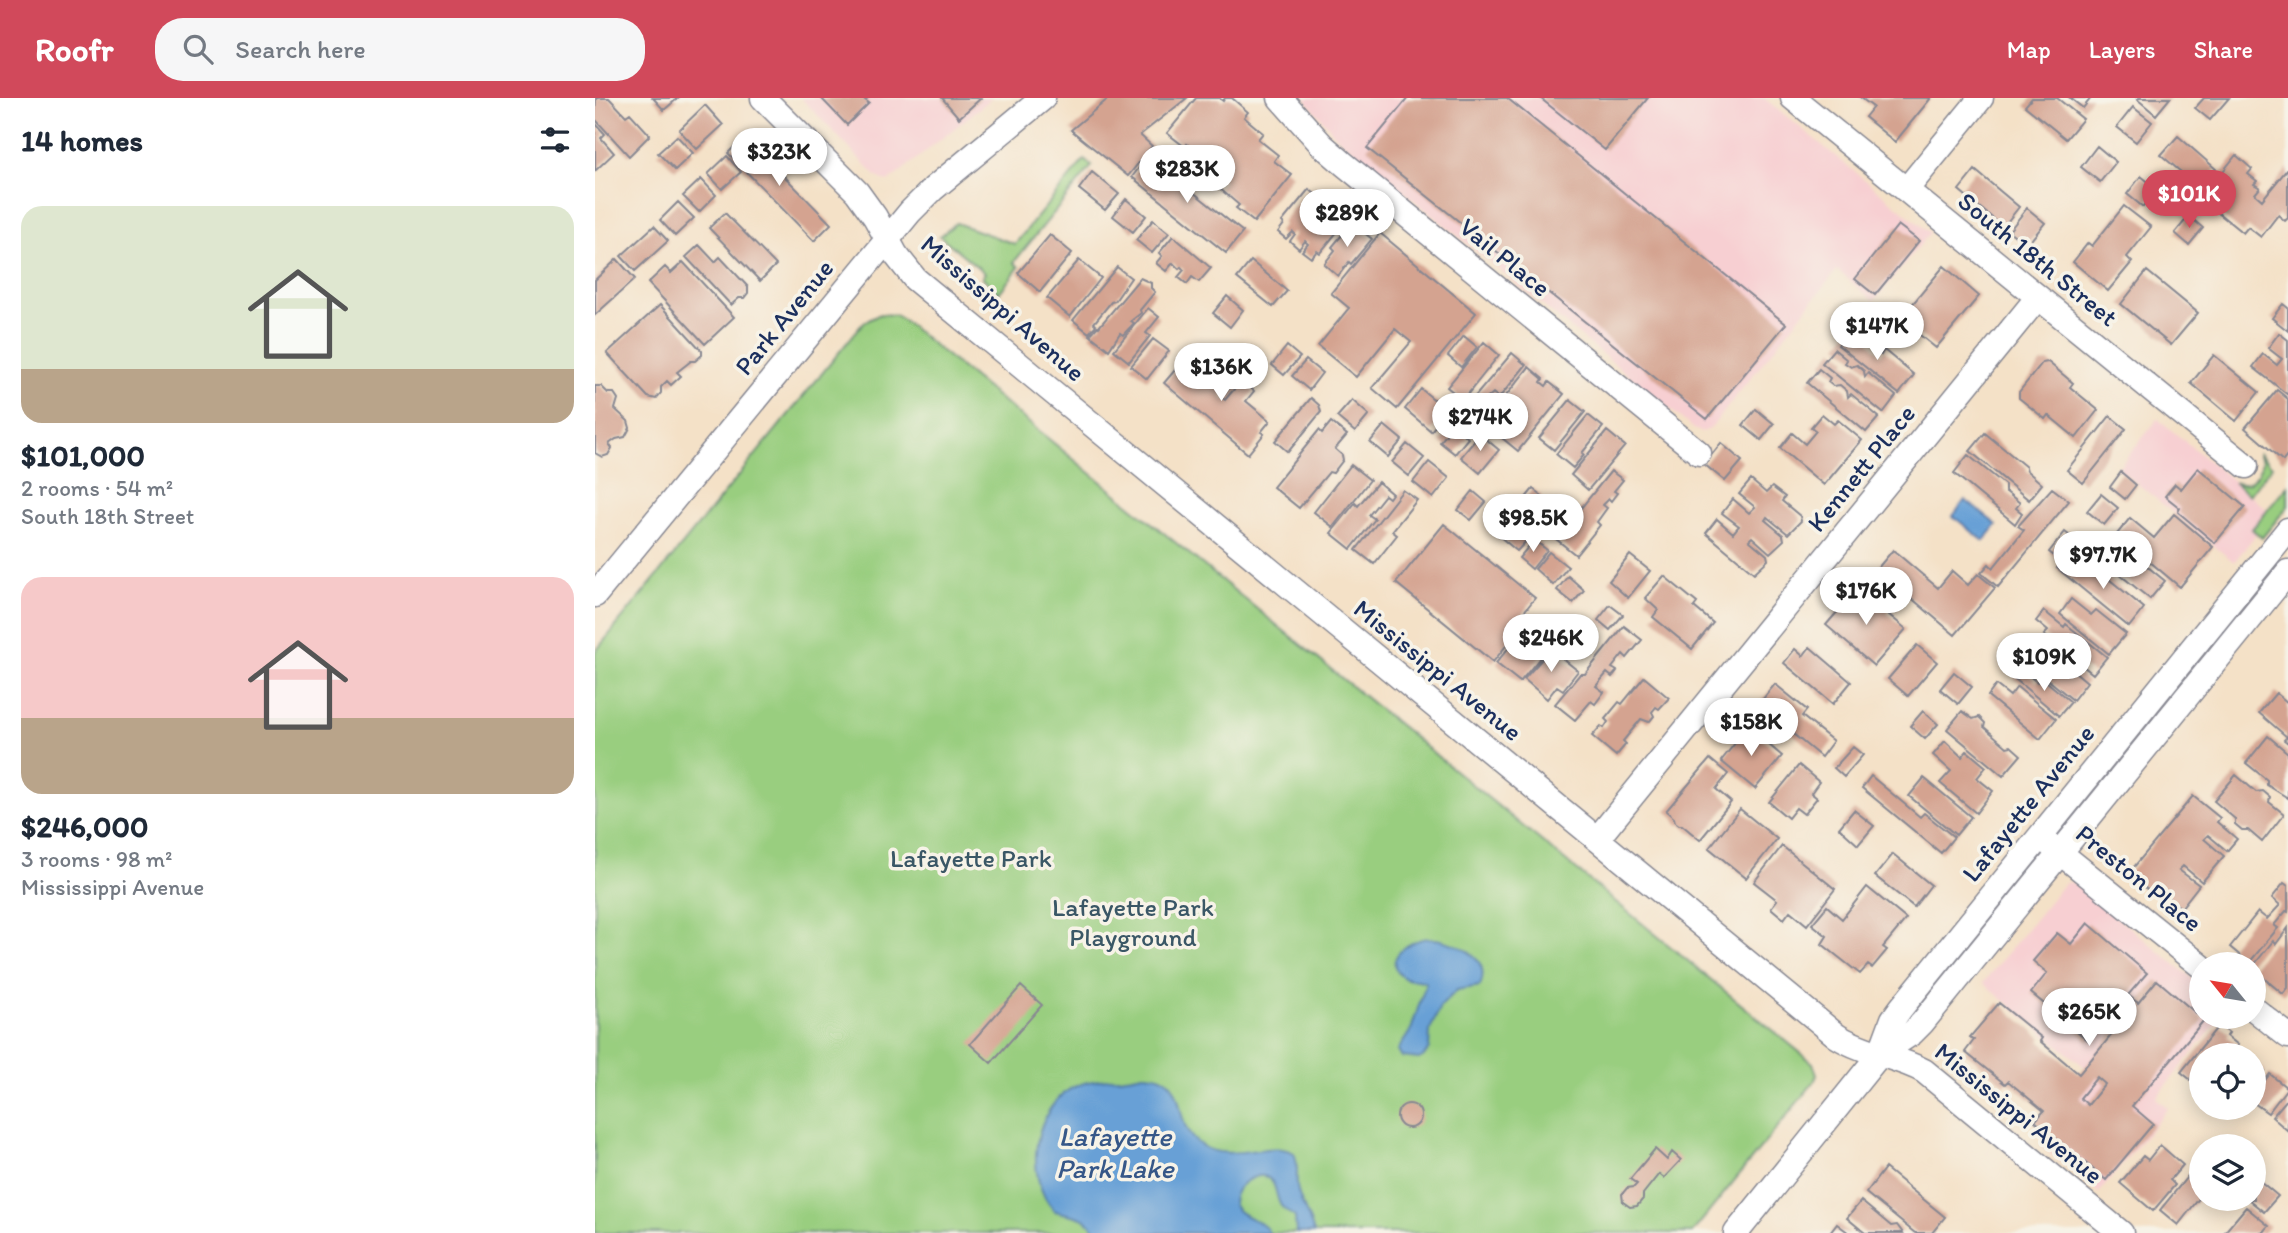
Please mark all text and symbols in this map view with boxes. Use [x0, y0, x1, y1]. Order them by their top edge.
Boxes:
search box [155, 18, 645, 81]
text: Roofr [35, 30, 113, 69]
icon: search [179, 30, 217, 68]
text: Search here [235, 33, 366, 65]
text: Map [2007, 35, 2051, 64]
text: Layers [2089, 35, 2156, 64]
text: Share [2194, 35, 2253, 64]
icon: filters [536, 121, 574, 159]
text: 14 homes [21, 122, 143, 159]
pin: $323K [730, 129, 828, 188]
text: $323K [747, 137, 811, 165]
pin: $283K [1138, 146, 1236, 205]
text: $283K [1155, 154, 1219, 182]
pin: $101K [2140, 170, 2238, 230]
text: $101K [2158, 179, 2220, 207]
street label: South 18th Street [1952, 185, 2124, 333]
pin: $289K [1298, 190, 1396, 249]
text: $289K [1315, 198, 1379, 226]
street label: Vail Place [1453, 211, 1557, 303]
street label: Mississippi Avenue [914, 228, 1092, 388]
icon: home [235, 251, 361, 377]
street label: Park Avenue [728, 253, 840, 381]
pin: $147K [1828, 302, 1926, 362]
text: $147K [1846, 311, 1908, 339]
pin: $136K [1172, 344, 1270, 403]
text: $136K [1190, 352, 1252, 380]
pin: $274K [1431, 394, 1529, 453]
street label: Kennett Place [1800, 398, 1922, 538]
text: $274K [1448, 402, 1512, 430]
text: $101,000 [21, 437, 145, 474]
text: 2 rooms · 54 m² [21, 474, 173, 502]
pin: $98.5K [1476, 494, 1590, 554]
text: South 18th Street [21, 502, 195, 530]
text: $98.5K [1499, 503, 1567, 531]
pin: $97.7K [2046, 532, 2160, 591]
text: $97.7K [2070, 540, 2136, 568]
pin: $176K [1817, 568, 1915, 627]
text: $176K [1836, 576, 1896, 604]
street label: Mississippi Avenue [1347, 592, 1529, 748]
pin: $246K [1502, 614, 1600, 674]
icon: home [235, 622, 361, 748]
text: $246K [1519, 623, 1583, 651]
pin: $109K [1995, 634, 2093, 693]
text: $109K [2012, 642, 2076, 670]
pin: $158K [1702, 698, 1800, 758]
text: $158K [1720, 707, 1782, 735]
street label: Lafayette Avenue [1955, 718, 2101, 888]
text: $246,000 [21, 808, 148, 845]
street label: Preston Place [2069, 817, 2209, 939]
park label: Lafayette Park [890, 842, 1052, 874]
text: 3 rooms · 98 m² [21, 845, 172, 873]
text: Mississippi Avenue [21, 873, 204, 901]
park label: Lafayette Park Playground [1052, 891, 1214, 953]
north arrow [2189, 952, 2266, 1029]
map controls [2189, 952, 2266, 1211]
pin: $265K [2040, 988, 2138, 1048]
text: $265K [2058, 997, 2120, 1025]
street label: Mississippi Avenue [1928, 1035, 2110, 1191]
button: locate [2189, 1043, 2266, 1120]
water label: Lafayette Park Lake [1056, 1119, 1175, 1185]
button: layers [2189, 1134, 2266, 1211]

